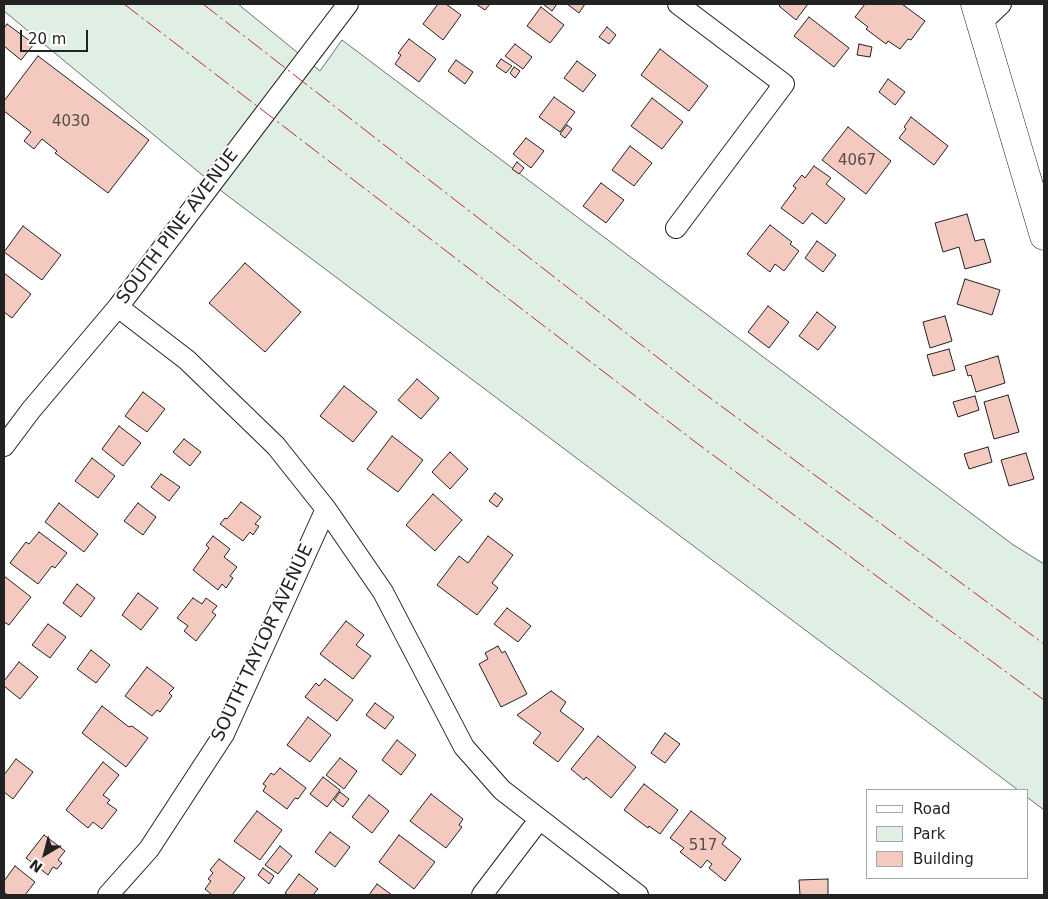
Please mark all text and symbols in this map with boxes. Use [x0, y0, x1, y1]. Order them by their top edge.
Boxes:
scale bar [22, 20, 90, 52]
text: 20 m [28, 30, 66, 48]
house number: 4030 [52, 113, 90, 131]
street label: SOUTH PINE AVENUE [113, 145, 243, 309]
house number: 4067 [838, 152, 876, 170]
street label: SOUTH TAYLOR AVENUE [208, 541, 318, 745]
legend [866, 789, 1028, 879]
text: Road [913, 800, 951, 818]
text: Park [913, 825, 945, 843]
north arrow [20, 829, 70, 879]
house number: 517 [689, 837, 717, 855]
text: Building [913, 850, 974, 868]
text: N [26, 856, 45, 876]

